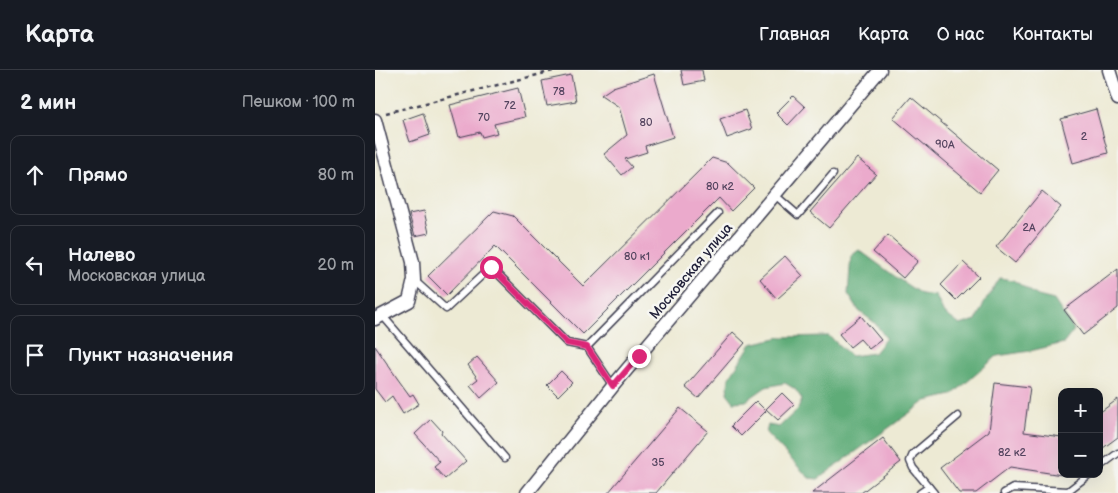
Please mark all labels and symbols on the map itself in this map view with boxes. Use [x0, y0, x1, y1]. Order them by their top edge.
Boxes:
house number: 78 [553, 85, 565, 98]
house number: 72 [504, 99, 516, 112]
house number: 70 [478, 111, 490, 124]
house number: 80 [640, 116, 653, 129]
house number: 2 [1081, 130, 1088, 143]
house number: 90А [935, 138, 955, 151]
house number: 80 к2 [706, 180, 735, 193]
street label: Московская улица [646, 219, 737, 323]
house number: 2А [1022, 221, 1036, 234]
house number: 80 к1 [624, 250, 650, 263]
route start [480, 256, 503, 279]
route end [628, 345, 651, 368]
house number: 82 к2 [998, 446, 1027, 459]
house number: 35 [651, 456, 665, 469]

